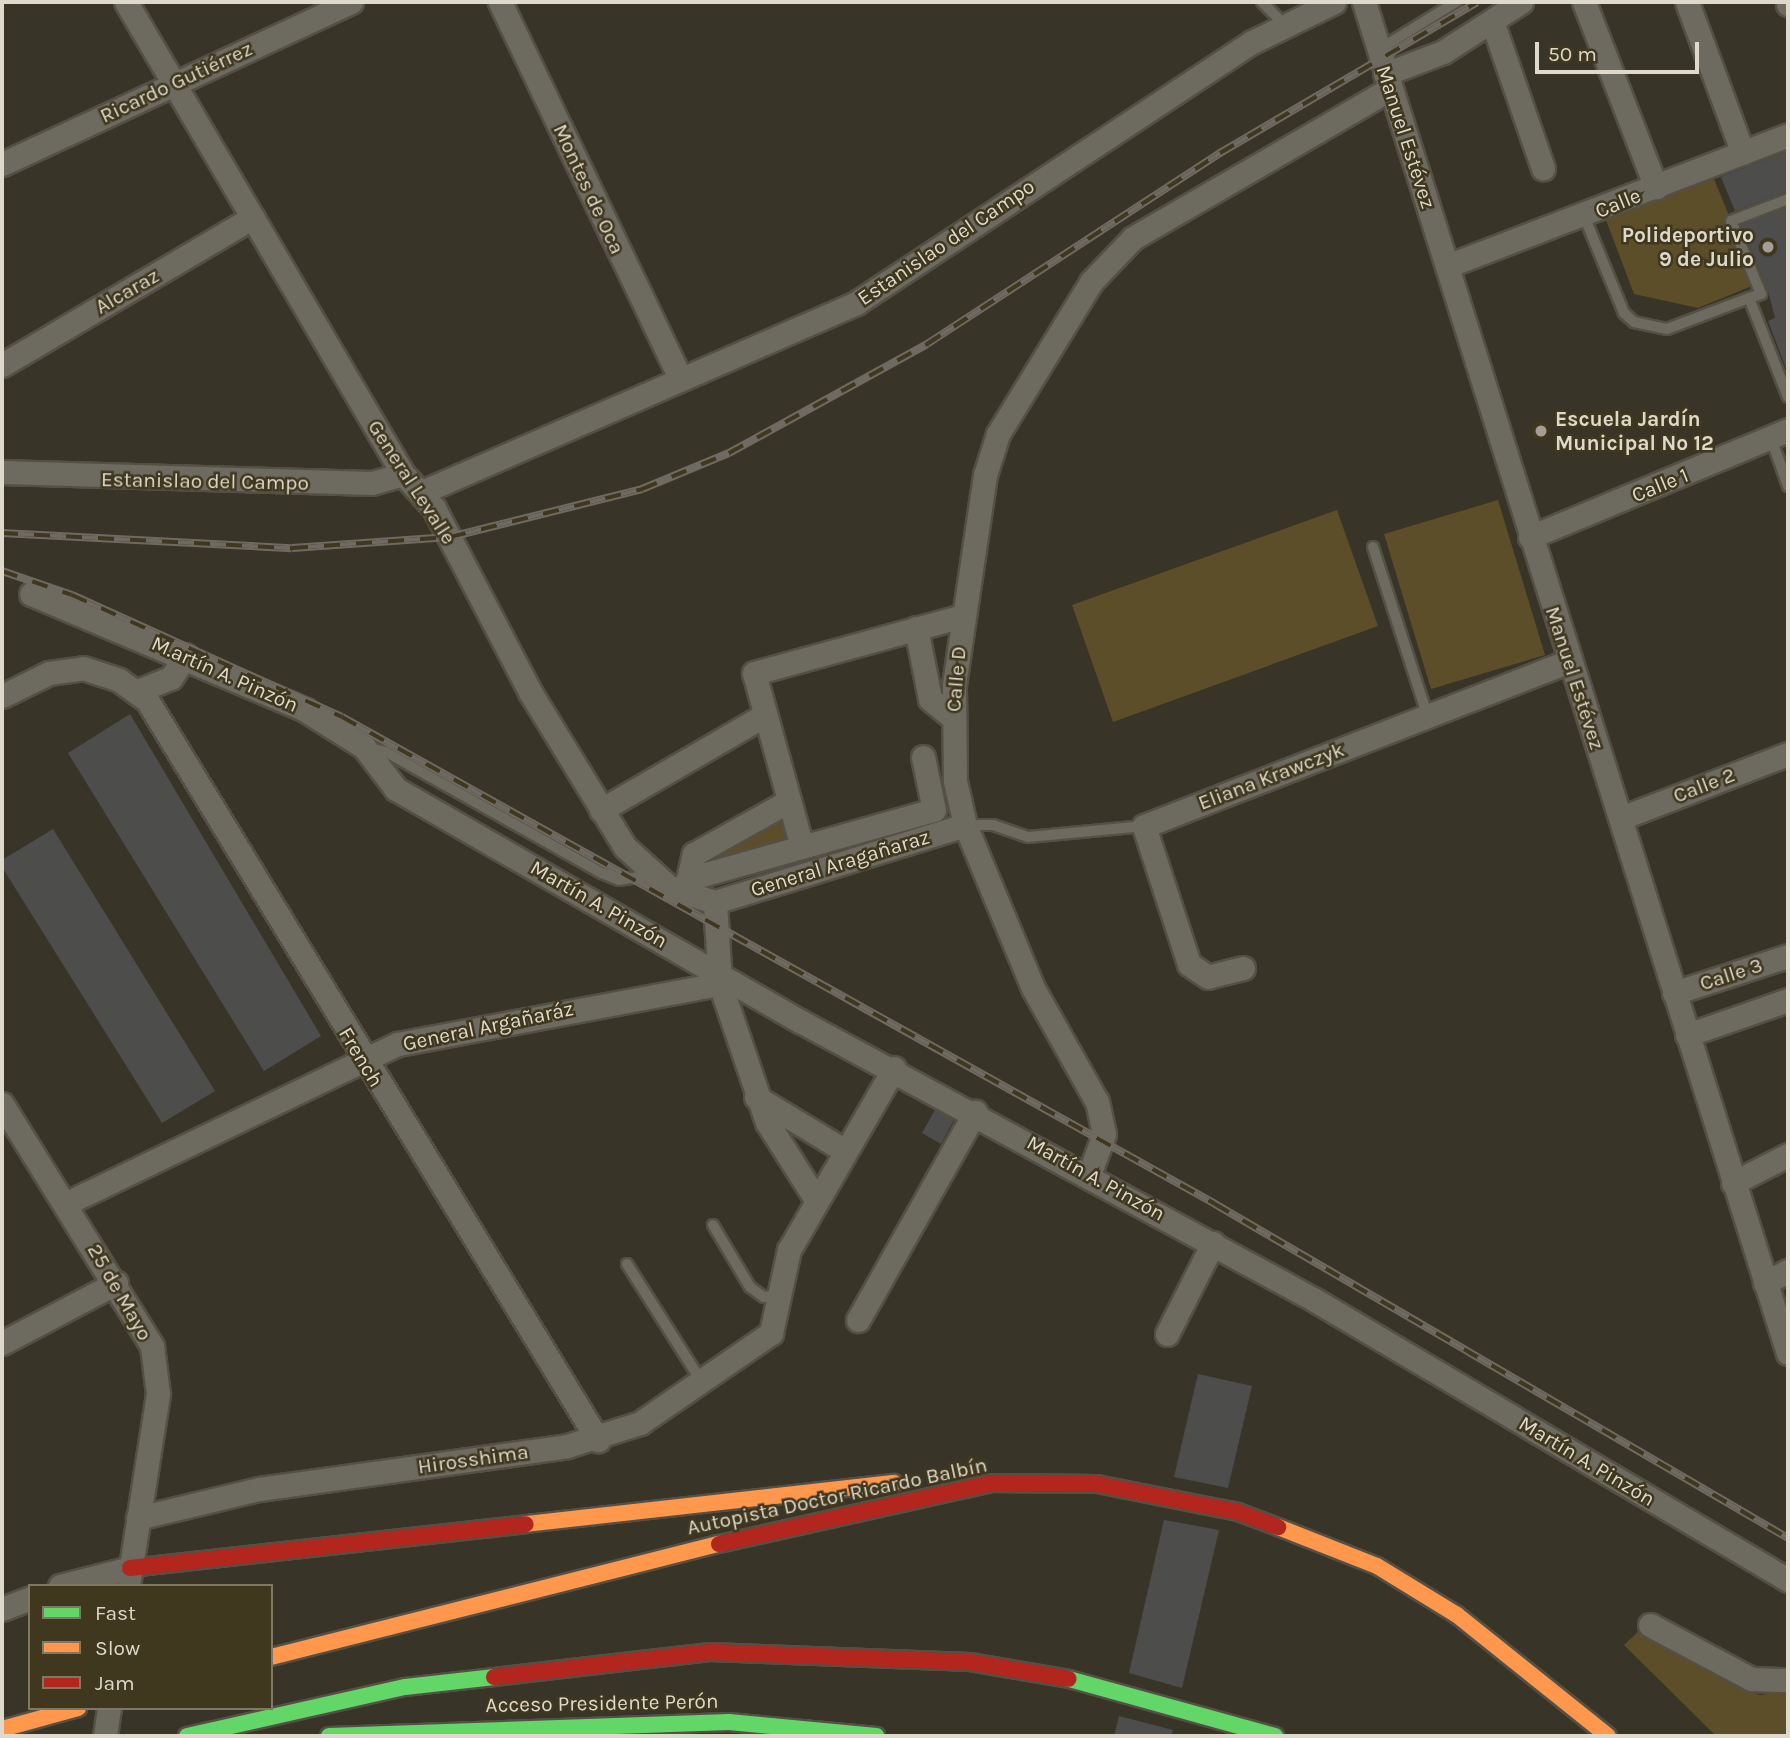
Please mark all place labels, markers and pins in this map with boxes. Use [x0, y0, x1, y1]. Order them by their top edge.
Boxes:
place label: Polideportivo 9 de Julio [1622, 222, 1754, 272]
marker: Polideportivo 9 de Julio [1760, 239, 1776, 255]
place label: Escuela Jardín Municipal Nº 12 [1555, 406, 1714, 456]
marker: Escuela Jardín Municipal Nº 12 [1533, 423, 1549, 439]

